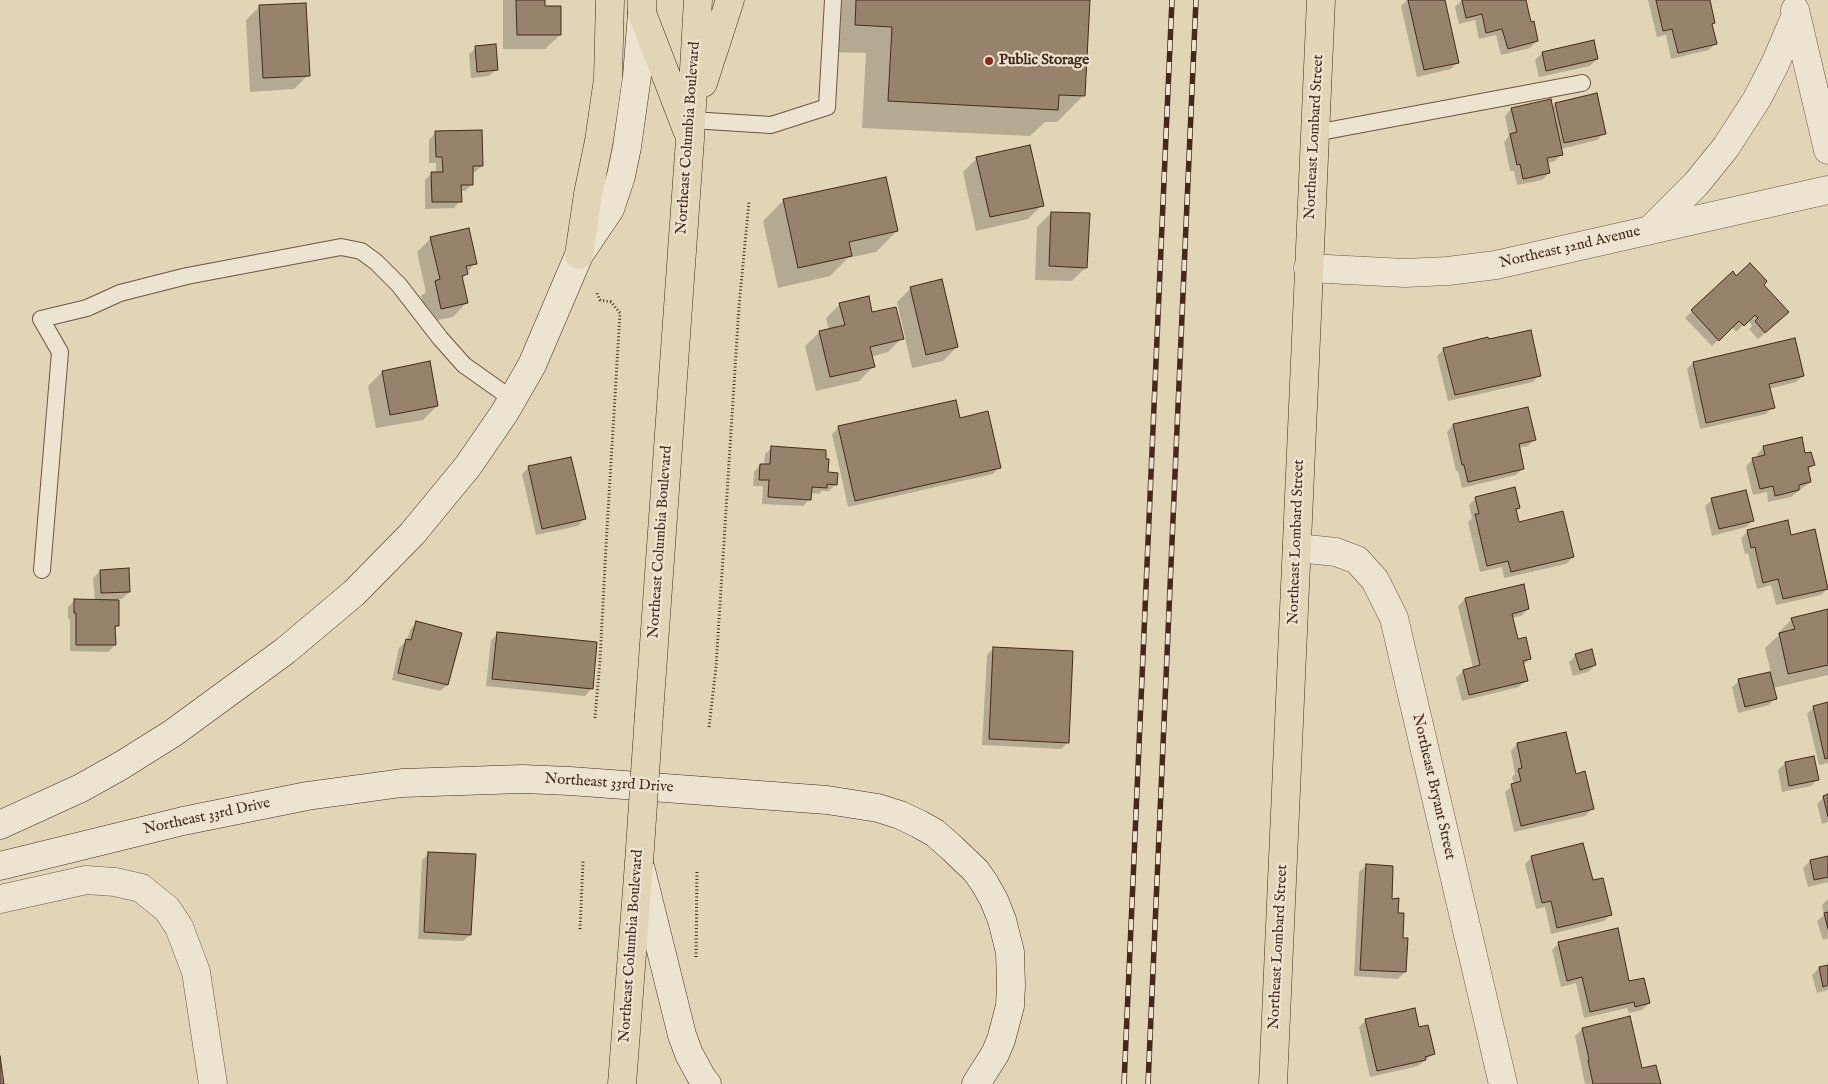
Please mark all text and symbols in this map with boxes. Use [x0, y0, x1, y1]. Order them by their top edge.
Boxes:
street label: Northeast Columbia Boulevard [673, 41, 705, 235]
place label: Public Storage [999, 52, 1089, 70]
street label: Northeast Lombard Street [1302, 54, 1328, 220]
marker: Public Storage [983, 55, 995, 67]
street label: Northeast 32nd Avenue [1498, 223, 1642, 273]
street label: Northeast Columbia Boulevard [645, 445, 677, 639]
street label: Northeast Lombard Street [1285, 459, 1309, 625]
street label: Northeast Bryant Street [1407, 712, 1459, 862]
street label: Northeast 33rd Drive [544, 771, 674, 797]
street label: Northeast 33rd Drive [142, 795, 272, 839]
street label: Northeast Columbia Boulevard [616, 849, 648, 1043]
street label: Northeast Lombard Street [1266, 864, 1292, 1030]

